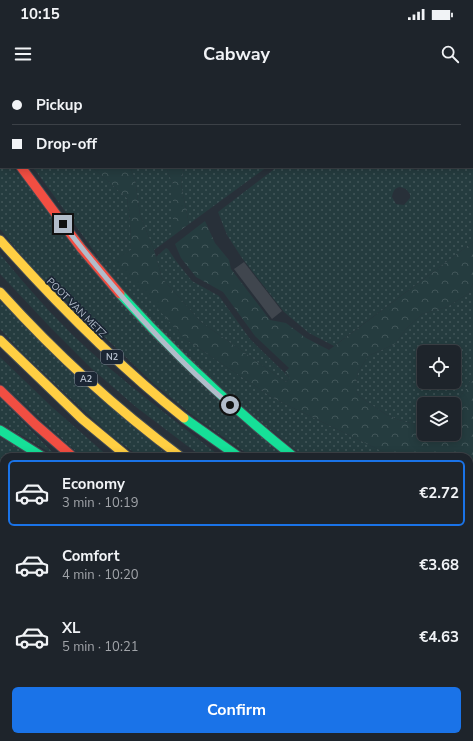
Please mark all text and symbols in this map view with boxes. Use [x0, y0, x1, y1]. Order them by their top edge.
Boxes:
text: 10:15 [20, 4, 60, 24]
text: Cabway [203, 42, 270, 66]
icon: menu [12, 43, 34, 65]
icon: search [439, 43, 461, 65]
text: Pickup [36, 95, 82, 115]
text: Drop-off [36, 134, 97, 154]
route end [54, 215, 72, 233]
street label: POOT VAN METZ [43, 275, 109, 341]
map controls [417, 345, 461, 441]
button: locate [417, 345, 461, 389]
road number: N2 [101, 350, 123, 364]
road number: A2 [75, 372, 97, 386]
route start [221, 396, 239, 414]
button: layers [417, 397, 461, 441]
text: Economy [62, 474, 125, 494]
icon: car [14, 475, 50, 511]
text: €2.72 [419, 483, 459, 503]
text: 3 min · 10:19 [62, 494, 138, 512]
text: Comfort [62, 546, 119, 566]
icon: car [14, 547, 50, 583]
text: €3.68 [419, 555, 459, 575]
text: 4 min · 10:20 [62, 566, 138, 584]
text: XL [62, 618, 81, 638]
icon: car [14, 619, 50, 655]
text: €4.63 [419, 627, 459, 647]
text: 5 min · 10:21 [62, 638, 138, 656]
button: Confirm [12, 687, 461, 733]

